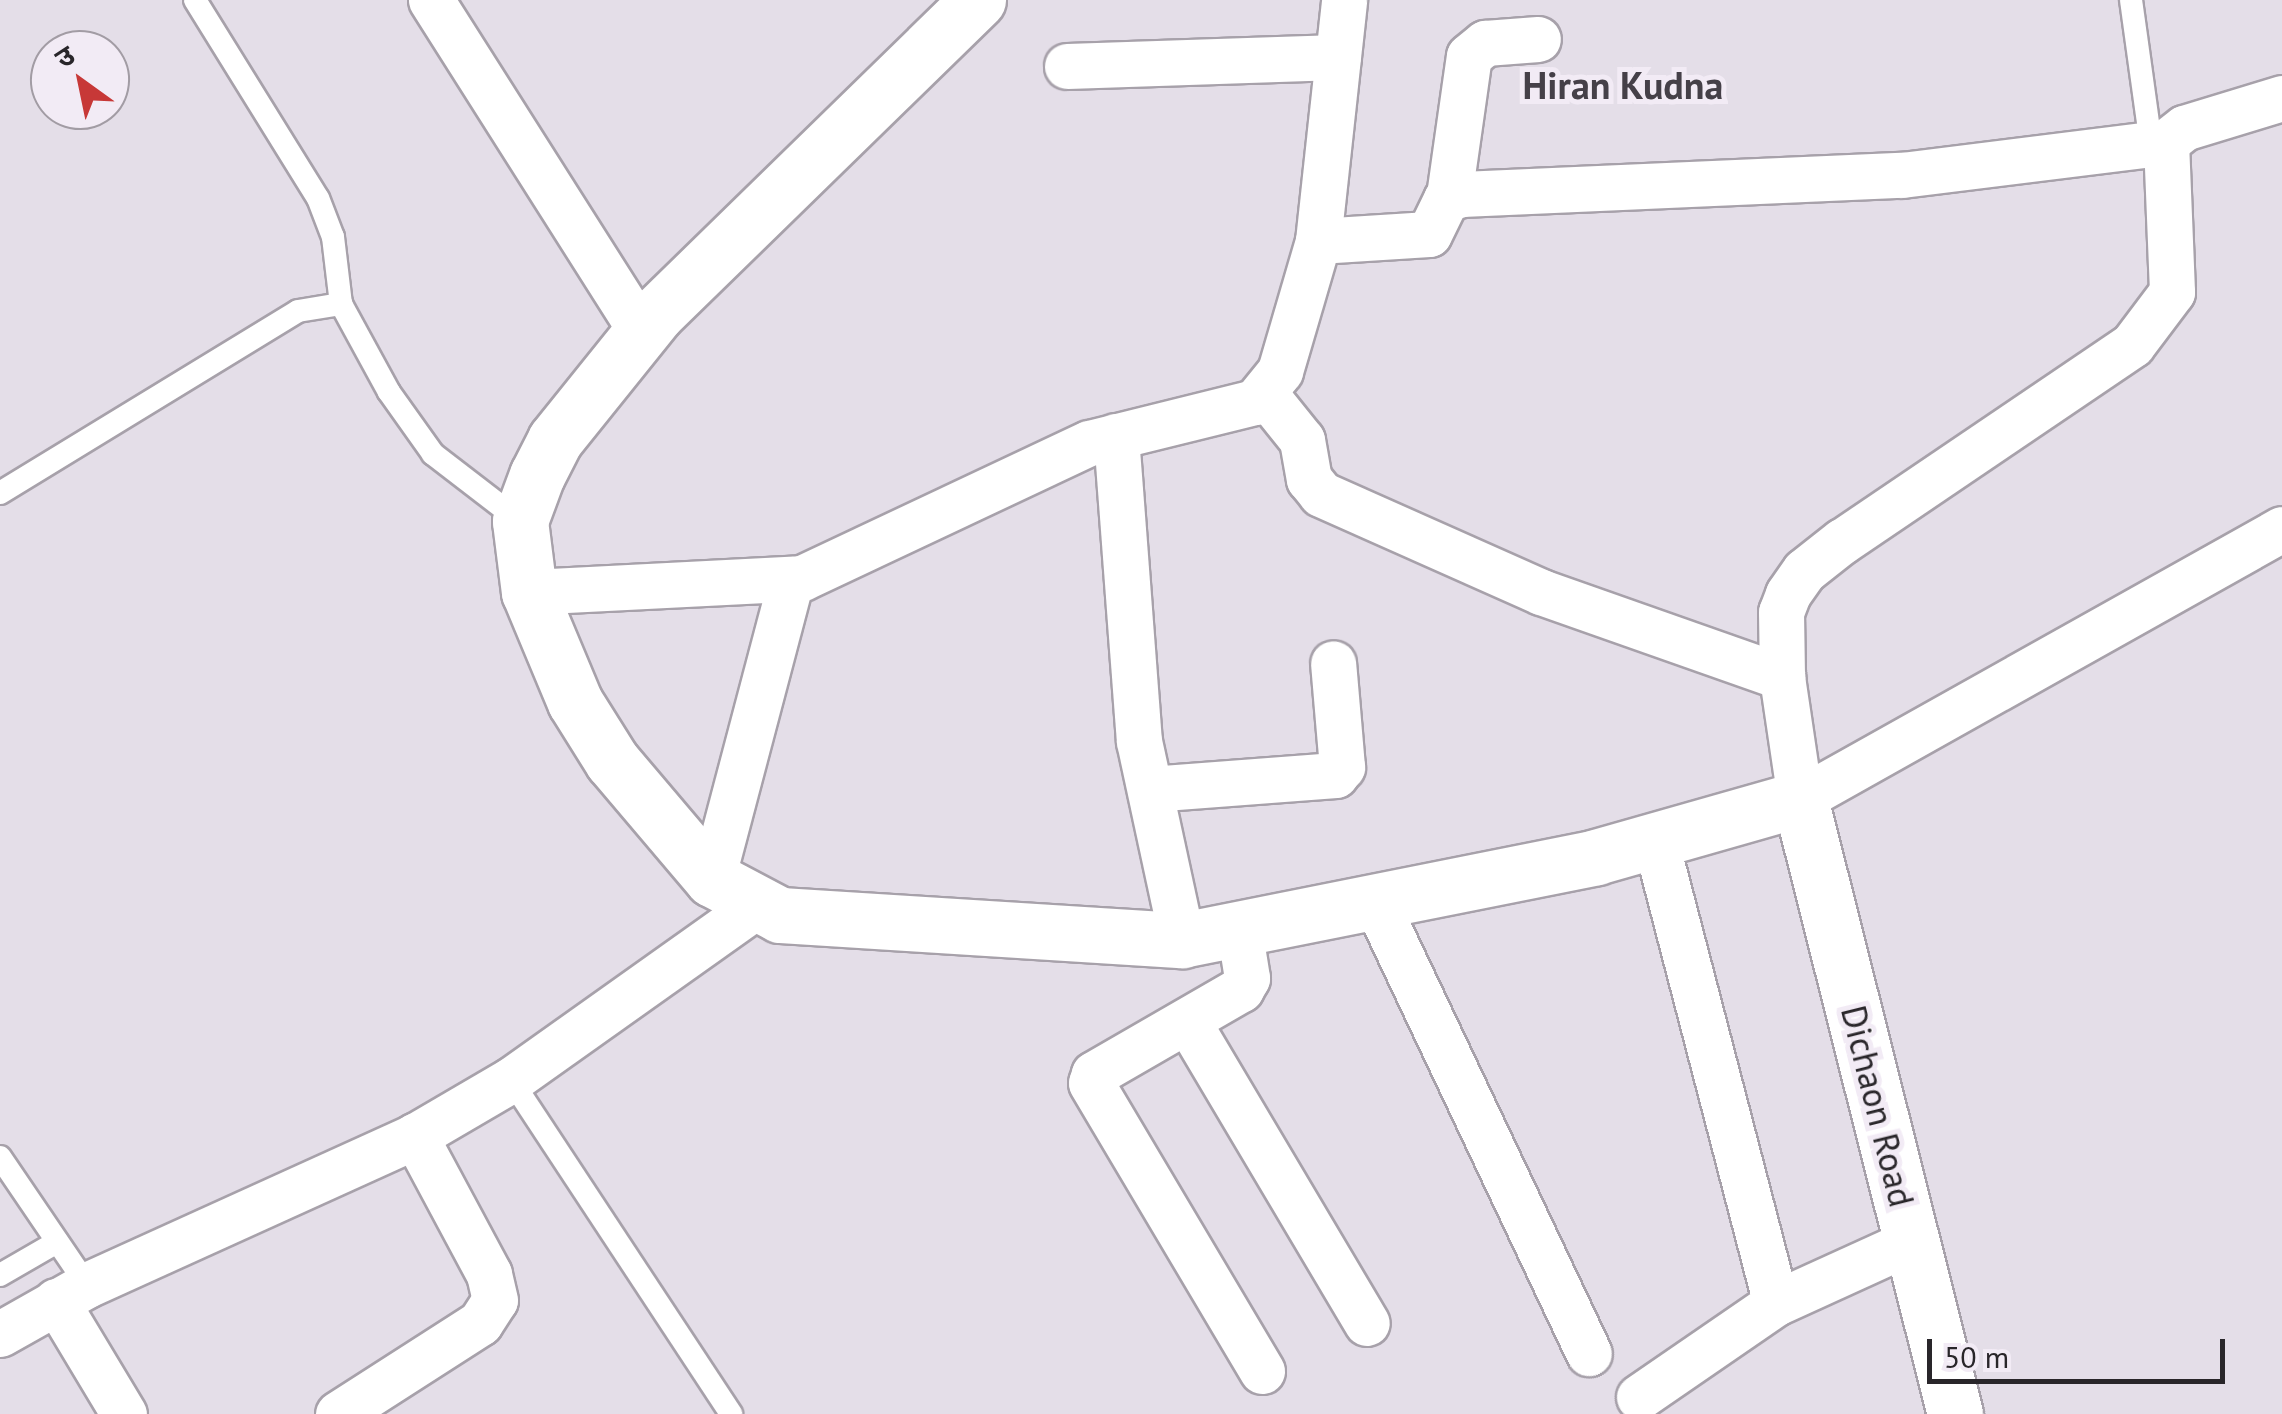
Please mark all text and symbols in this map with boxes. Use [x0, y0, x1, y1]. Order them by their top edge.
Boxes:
north arrow [30, 30, 130, 130]
text: उ [48, 36, 81, 76]
district label: Hiran Kudna [1523, 62, 1723, 108]
street label: Dichaon Road [1833, 1001, 1923, 1211]
scale bar [1932, 1319, 2230, 1381]
text: 50 m [1944, 1337, 2009, 1376]

